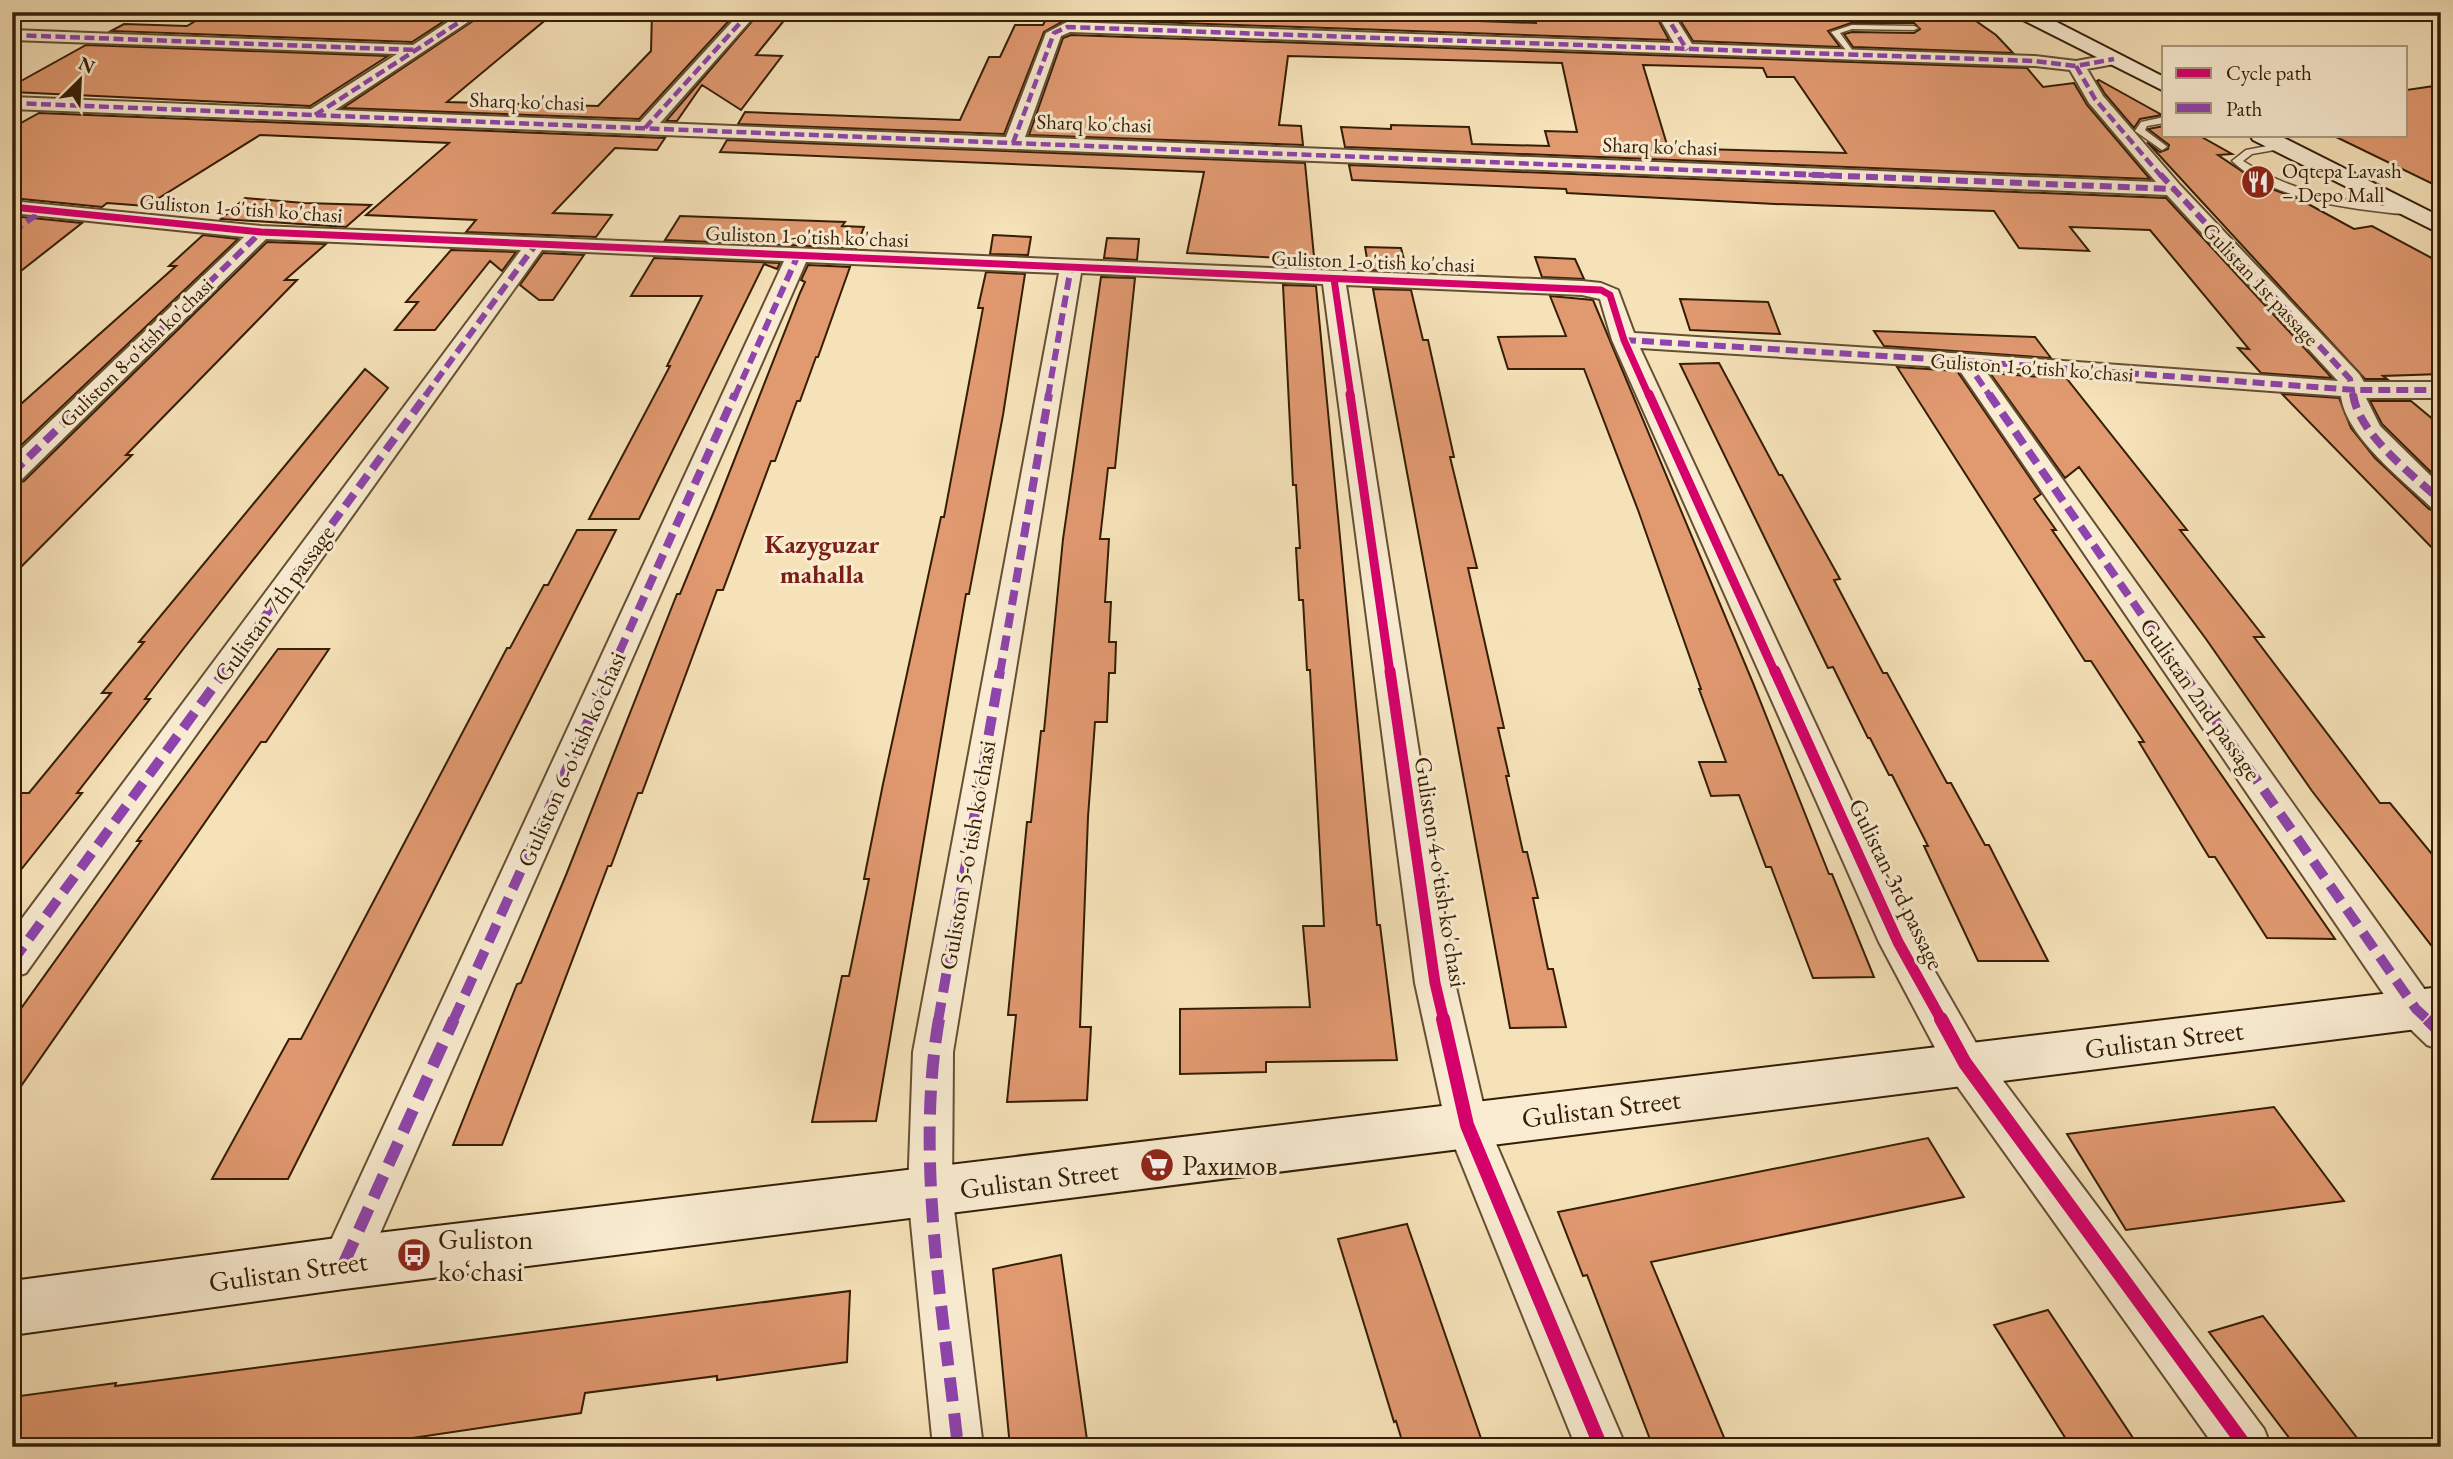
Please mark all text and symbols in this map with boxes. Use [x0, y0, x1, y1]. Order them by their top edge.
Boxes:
north arrow [46, 46, 116, 116]
legend [2162, 46, 2408, 136]
text: N [75, 50, 99, 80]
text: Cycle path [2226, 59, 2312, 86]
street label: Sharq ko'chasi [469, 85, 585, 117]
text: Path [2226, 95, 2263, 122]
street label: Sharq ko'chasi [1036, 107, 1152, 139]
street label: Sharq ko'chasi [1602, 130, 1718, 162]
place label: Oqtepa Lavash – Depo Mall [2282, 157, 2402, 208]
restaurant icon: Oqtepa Lavash – Depo Mall [2239, 163, 2277, 201]
street label: Guliston 1-o'tish ko'chasi [138, 187, 344, 229]
street label: Gulistan 1st passage [2197, 217, 2325, 351]
street label: Guliston 1-o'tish ko'chasi [705, 219, 909, 253]
street label: Guliston 1-o'tish ko'chasi [1271, 244, 1475, 278]
street label: Guliston 8-o'tish ko'chasi [53, 272, 219, 432]
street label: Guliston 1-o'tish ko'chasi [1929, 346, 2135, 388]
street label: Gulistan 7th passage [207, 518, 341, 688]
district label: Kazyguzar mahalla [765, 527, 880, 591]
street label: Gulistan 2nd passage [2133, 612, 2269, 786]
street label: Guliston 6-o'tish ko'chasi [509, 646, 633, 872]
street label: Guliston 5-o'tish ko'chasi [932, 738, 1002, 972]
street label: Guliston 4-o'tish ko'chasi [1407, 755, 1475, 990]
street label: Gulistan 3rd passage [1842, 793, 1952, 975]
street label: Gulistan Street [2083, 1011, 2246, 1067]
street label: Gulistan Street [1520, 1080, 1683, 1136]
supermarket icon: Рахимов [1138, 1146, 1176, 1184]
place label: Рахимов [1182, 1147, 1277, 1183]
street label: Gulistan Street [958, 1151, 1121, 1207]
place label: Guliston koʻchasi [438, 1221, 533, 1289]
bus stop icon: Guliston koʻchasi [395, 1236, 433, 1274]
street label: Gulistan Street [206, 1242, 370, 1300]

